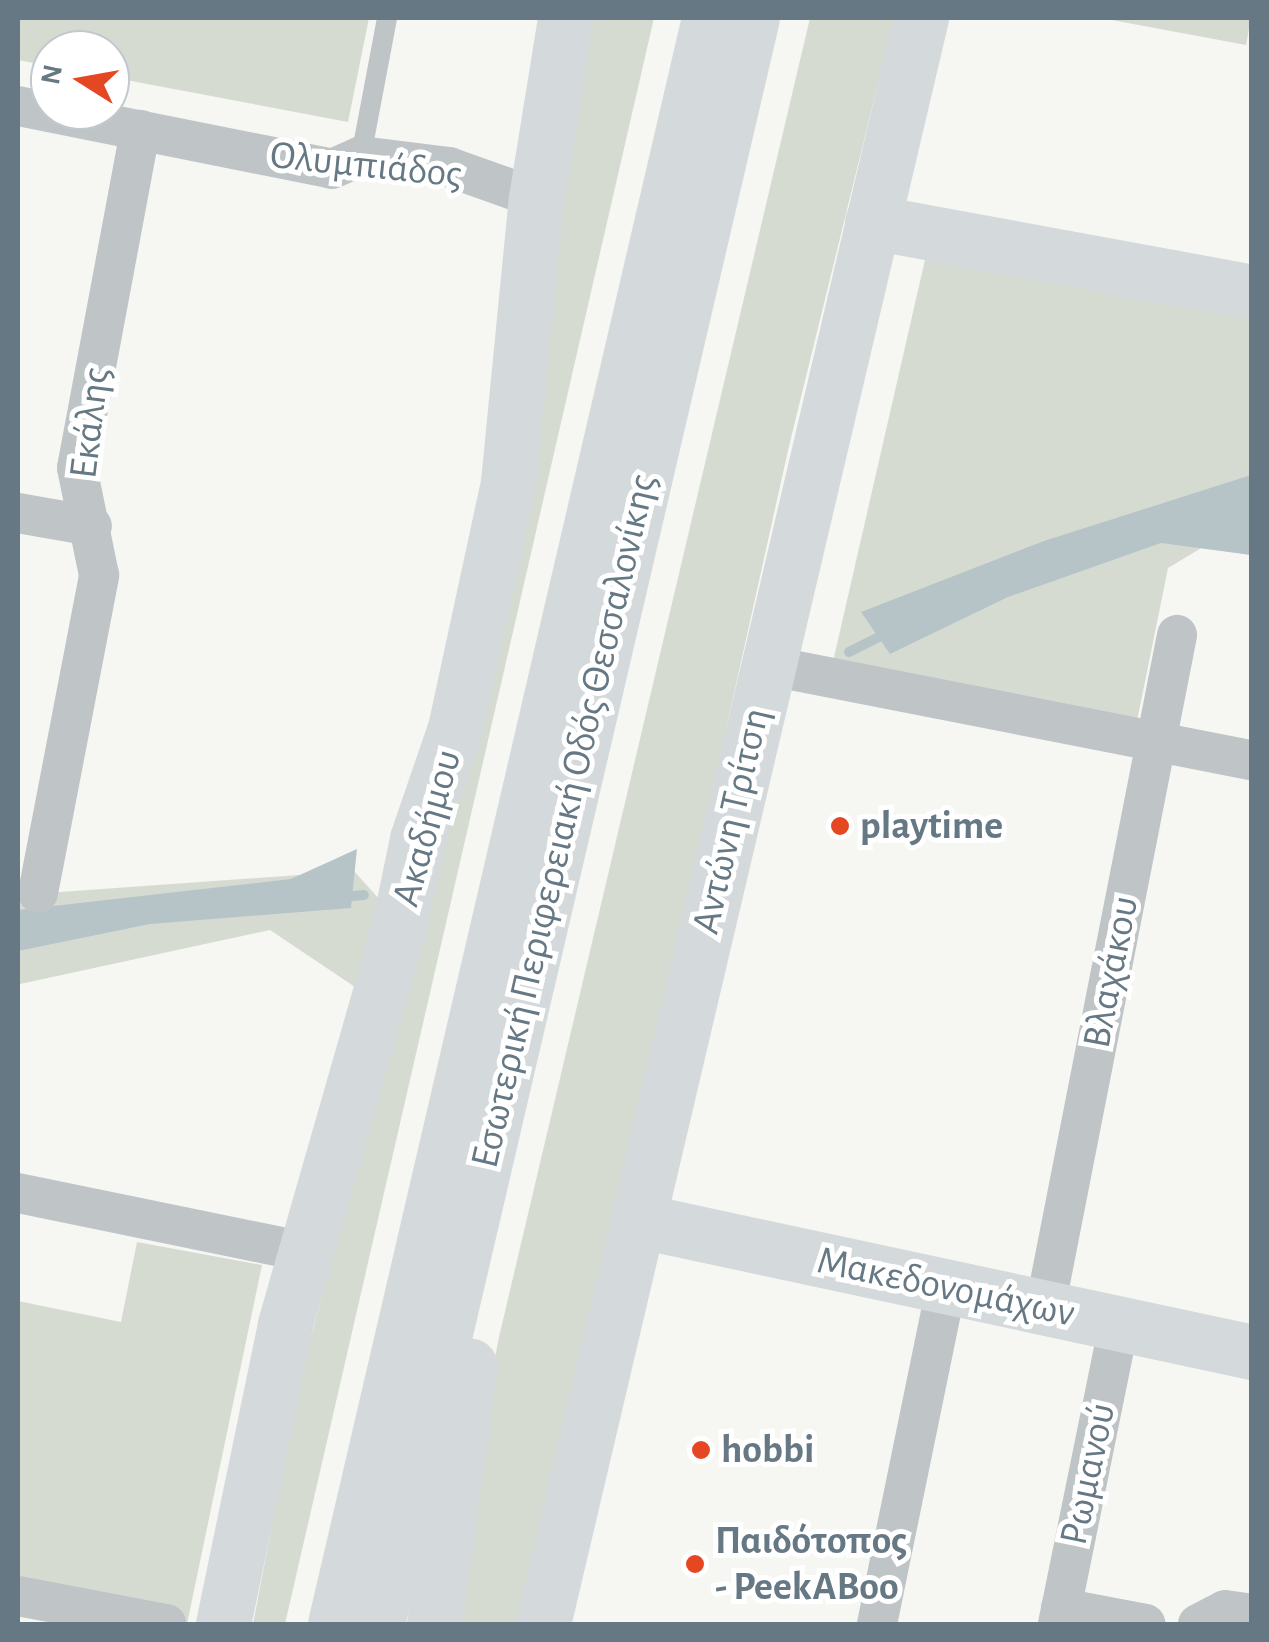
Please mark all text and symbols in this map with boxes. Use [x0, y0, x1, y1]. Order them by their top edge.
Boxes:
north arrow [30, 30, 130, 130]
text: N [37, 62, 68, 87]
street label: Ολυμπιάδος [268, 131, 464, 199]
street label: Εκάλης [59, 365, 121, 481]
street label: Εσωτερική Περιφερειακή Οδός Θεσσαλονίκης [461, 469, 667, 1173]
street label: Αντώνη Τρίτση [682, 704, 780, 938]
street label: Ακαδήμου [382, 744, 472, 912]
place label: playtime [860, 802, 1003, 850]
marker: playtime [829, 815, 851, 837]
street label: Βλαχάκου [1073, 892, 1149, 1052]
street label: Μακεδονομάχων [813, 1236, 1079, 1338]
street label: Ρωμανού [1050, 1399, 1126, 1549]
place label: hobbi [721, 1426, 814, 1474]
marker: hobbi [690, 1439, 712, 1461]
place label: Παιδότοπος - PeekABoo [715, 1517, 907, 1611]
marker: Παιδότοπος - PeekABoo [684, 1553, 706, 1575]

